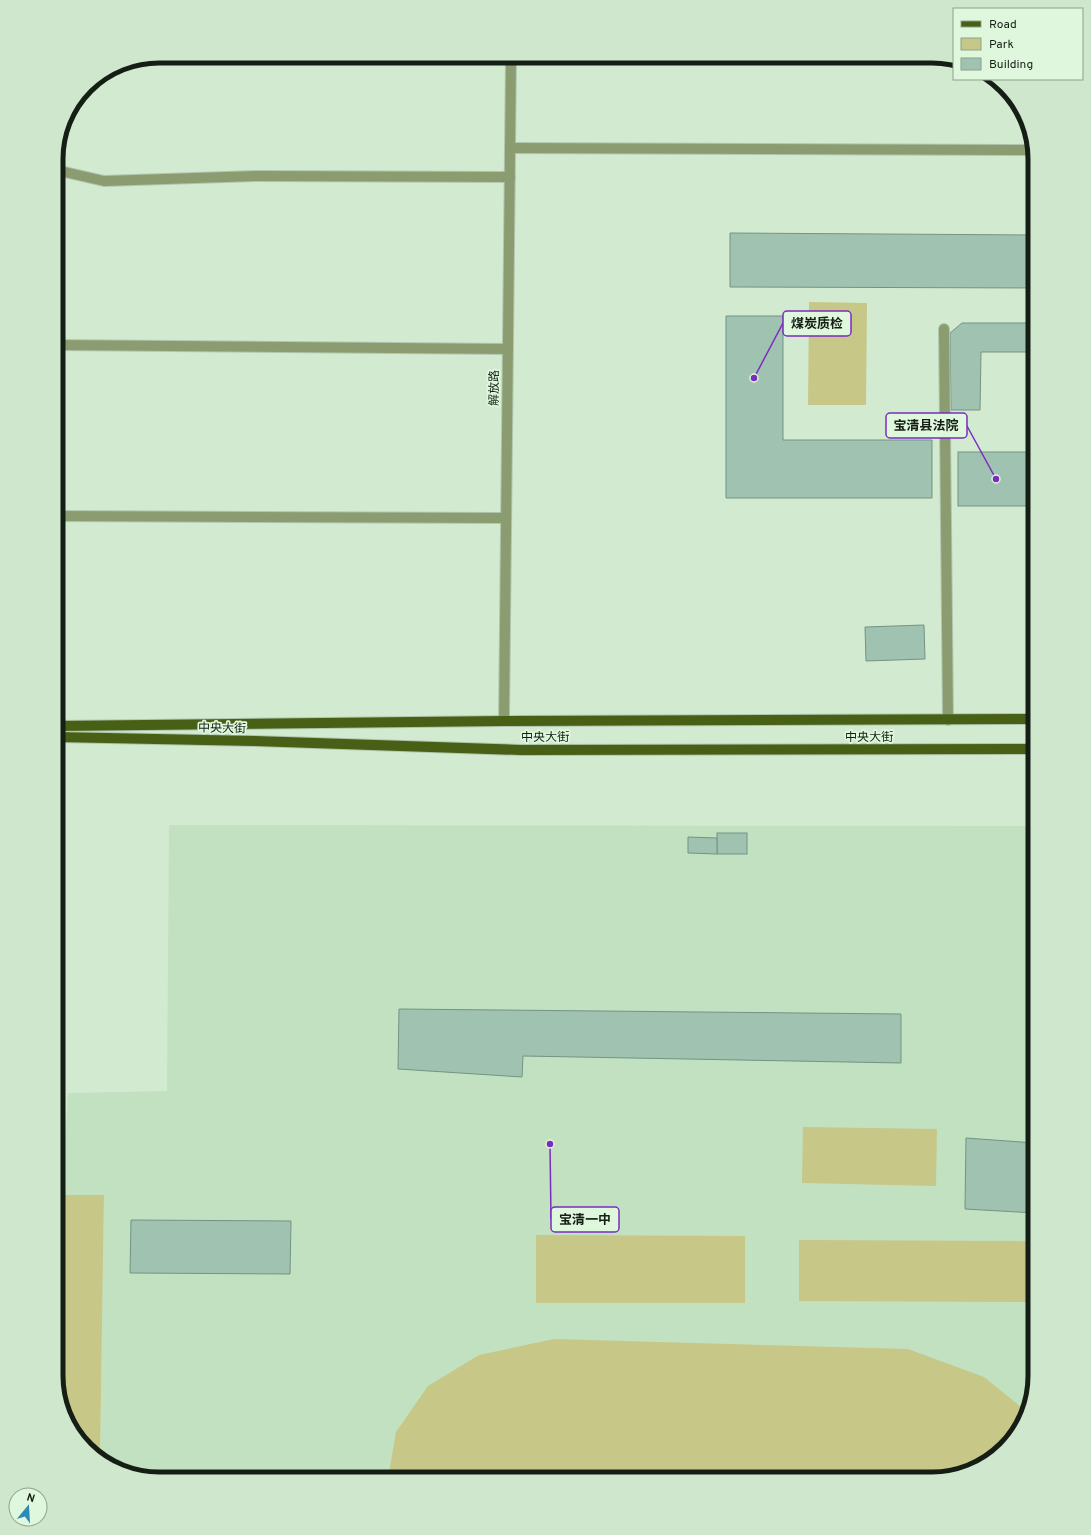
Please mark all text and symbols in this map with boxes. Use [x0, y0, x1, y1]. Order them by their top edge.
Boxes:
legend [953, 8, 1083, 80]
text: Road [989, 17, 1017, 33]
text: Park [989, 37, 1014, 53]
text: Building [989, 57, 1033, 73]
callout: 煤炭质检 [783, 311, 851, 336]
text: 煤炭质检 [791, 316, 843, 333]
street label: 解放路 [487, 370, 503, 406]
callout: 宝清县法院 [886, 413, 967, 438]
text: 宝清县法院 [893, 418, 959, 435]
street label: 中央大街 [198, 721, 246, 737]
street label: 中央大街 [521, 730, 569, 746]
street label: 中央大街 [845, 730, 893, 746]
callout: 宝清一中 [551, 1207, 619, 1232]
text: 宝清一中 [559, 1212, 611, 1229]
north arrow [8, 1487, 48, 1527]
text: N [25, 1491, 37, 1506]

